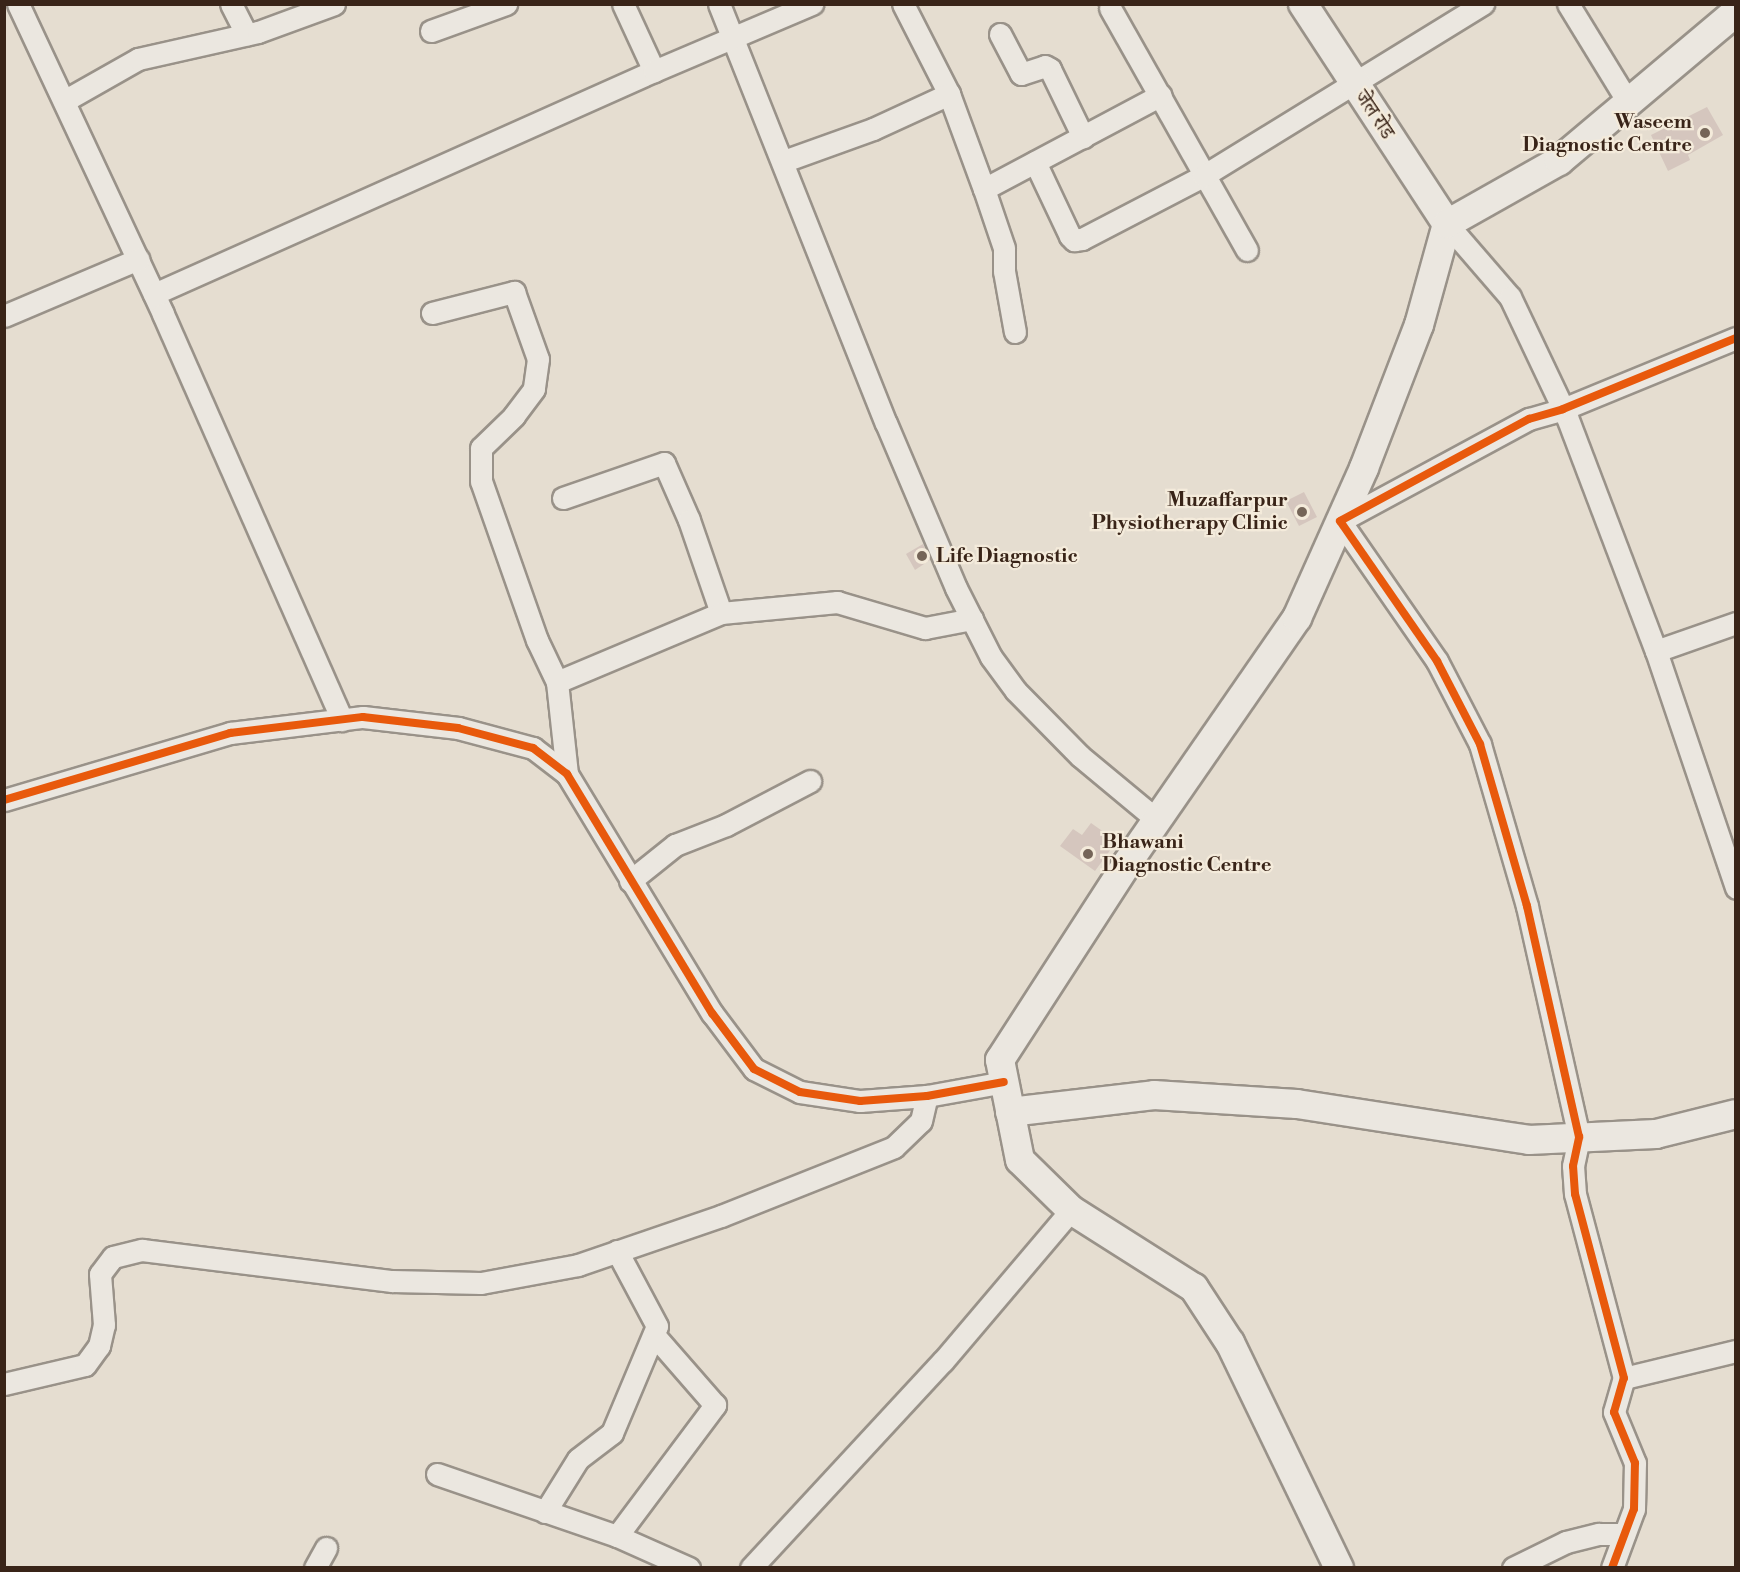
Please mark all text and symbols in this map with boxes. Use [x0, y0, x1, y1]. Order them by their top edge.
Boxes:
street label: जेल रोड [1349, 86, 1399, 144]
place label: Waseem Diagnostic Centre [1523, 110, 1692, 157]
marker: Waseem Diagnostic Centre [1696, 124, 1714, 142]
place label: Muzaffarpur Physiotherapy Clinic [1091, 488, 1288, 535]
marker: Muzaffarpur Physiotherapy Clinic [1293, 503, 1311, 521]
place label: Life Diagnostic [936, 544, 1078, 568]
marker: Life Diagnostic [913, 547, 931, 565]
place label: Bhawani Diagnostic Centre [1102, 831, 1271, 878]
marker: Bhawani Diagnostic Centre [1079, 845, 1097, 863]

